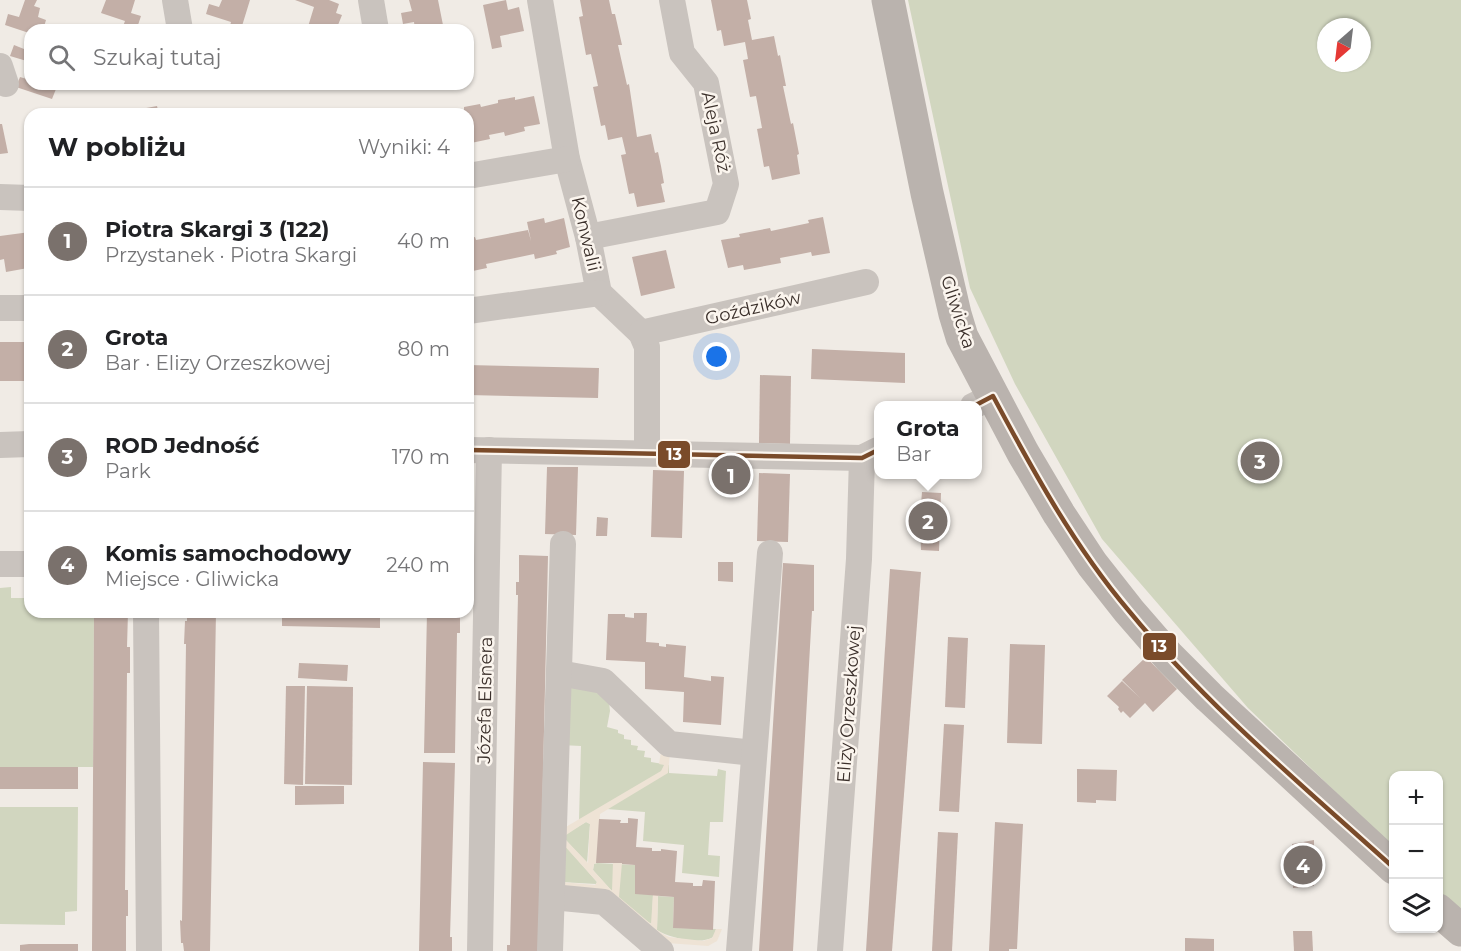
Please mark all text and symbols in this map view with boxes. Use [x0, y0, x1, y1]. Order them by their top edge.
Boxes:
north arrow [1317, 18, 1371, 72]
search box [24, 24, 474, 90]
icon: search [45, 41, 78, 74]
text: Szukaj tutaj [93, 44, 221, 71]
street label: Aleja Róż [697, 90, 735, 174]
text: W pobliżu [48, 131, 186, 163]
text: Wyniki: 4 [358, 135, 450, 159]
street label: Konwalii [567, 194, 605, 274]
text: Piotra Skargi 3 (122) [105, 216, 329, 243]
text: 1 [64, 229, 71, 253]
text: 40 m [397, 229, 450, 253]
text: Przystanek · Piotra Skargi [105, 243, 357, 267]
street label: Gliwicka [936, 273, 980, 351]
street label: Goździków [703, 286, 803, 330]
text: Grota [105, 324, 168, 351]
text: 2 [62, 337, 73, 361]
text: 80 m [398, 337, 450, 361]
your location [702, 342, 731, 371]
text: Bar · Elizy Orzeszkowej [105, 351, 331, 375]
popup [874, 401, 982, 479]
text: Grota [896, 415, 960, 442]
text: ROD Jedność [105, 432, 260, 459]
pin: 3 [1240, 438, 1280, 484]
line badge: 13 [657, 440, 691, 469]
text: Bar [896, 442, 931, 466]
text: 3 [62, 445, 73, 469]
text: 170 m [392, 445, 450, 469]
text: 13 [666, 445, 682, 464]
pin: 1 [712, 452, 750, 498]
text: Park [105, 459, 151, 483]
pin: 2 [908, 498, 948, 544]
text: Komis samochodowy [105, 540, 351, 567]
text: 4 [61, 553, 74, 577]
text: 240 m [386, 553, 450, 577]
text: Miejsce · Gliwicka [105, 567, 279, 591]
street label: Elizy Orzeszkowej [833, 624, 865, 784]
line badge: 13 [1142, 632, 1177, 661]
street label: Józefa Elsnera [473, 636, 497, 765]
text: 13 [1151, 637, 1167, 656]
map controls [1389, 771, 1443, 933]
button: + [1389, 771, 1443, 825]
button: − [1389, 825, 1443, 879]
pin: 4 [1284, 842, 1322, 888]
button: layers [1389, 879, 1443, 933]

